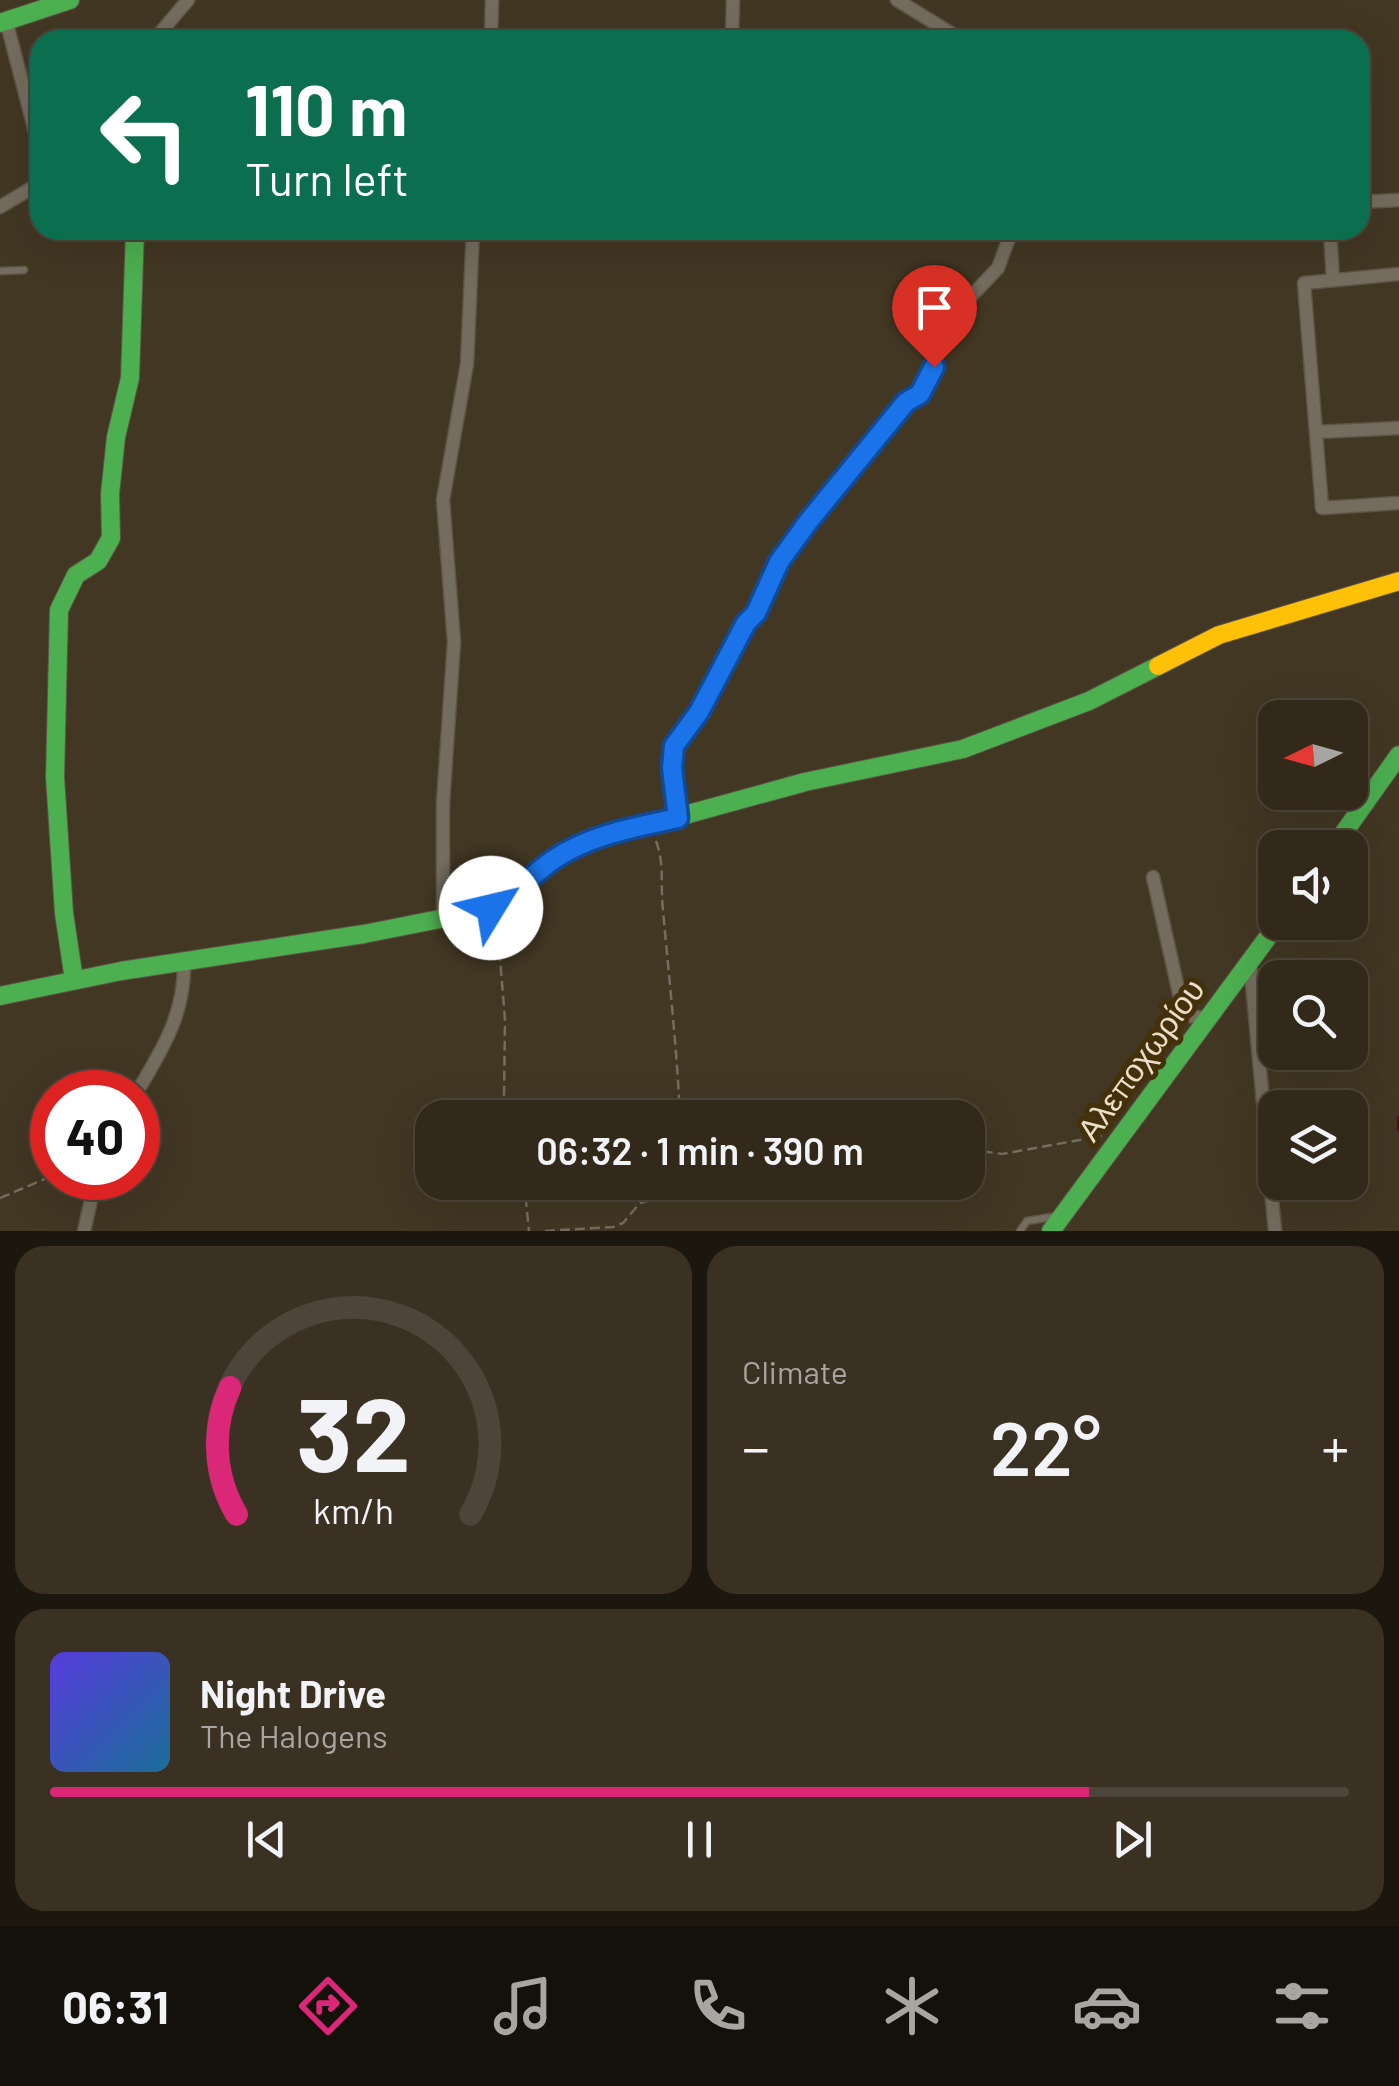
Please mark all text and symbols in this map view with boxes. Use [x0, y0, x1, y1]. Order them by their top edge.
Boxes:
text: 110 m [245, 66, 407, 150]
icon: left [80, 70, 210, 200]
text: Turn left [245, 151, 409, 205]
pin [892, 265, 977, 368]
icon: arrive [907, 280, 962, 335]
north arrow [1258, 700, 1368, 810]
map controls [1258, 700, 1368, 1200]
button: sound [1258, 830, 1368, 940]
position arrow [439, 856, 543, 960]
button: search [1258, 960, 1368, 1070]
street label: Αλεποχωρίου [1068, 970, 1212, 1148]
speed limit sign: 40 [30, 1070, 160, 1200]
button: layers [1258, 1090, 1368, 1200]
text: 06:32 · 1 min · 390 m [536, 1127, 864, 1173]
text: Climate [742, 1352, 848, 1390]
text: 32 [296, 1368, 411, 1493]
text: 22° [990, 1401, 1101, 1491]
text: − [742, 1413, 770, 1479]
text: + [1321, 1413, 1349, 1479]
text: km/h [313, 1488, 394, 1531]
text: Night Drive [200, 1670, 386, 1716]
text: The Halogens [200, 1716, 388, 1754]
icon: previous [239, 1812, 294, 1867]
icon: pause [672, 1812, 727, 1867]
icon: next [1105, 1812, 1160, 1867]
icon: directions [293, 1971, 363, 2041]
icon: music [488, 1971, 558, 2041]
icon: phone [683, 1971, 753, 2041]
icon: climate [877, 1971, 947, 2041]
icon: car [1072, 1971, 1142, 2041]
icon: filters [1267, 1971, 1337, 2041]
text: 06:31 [62, 1979, 169, 2033]

